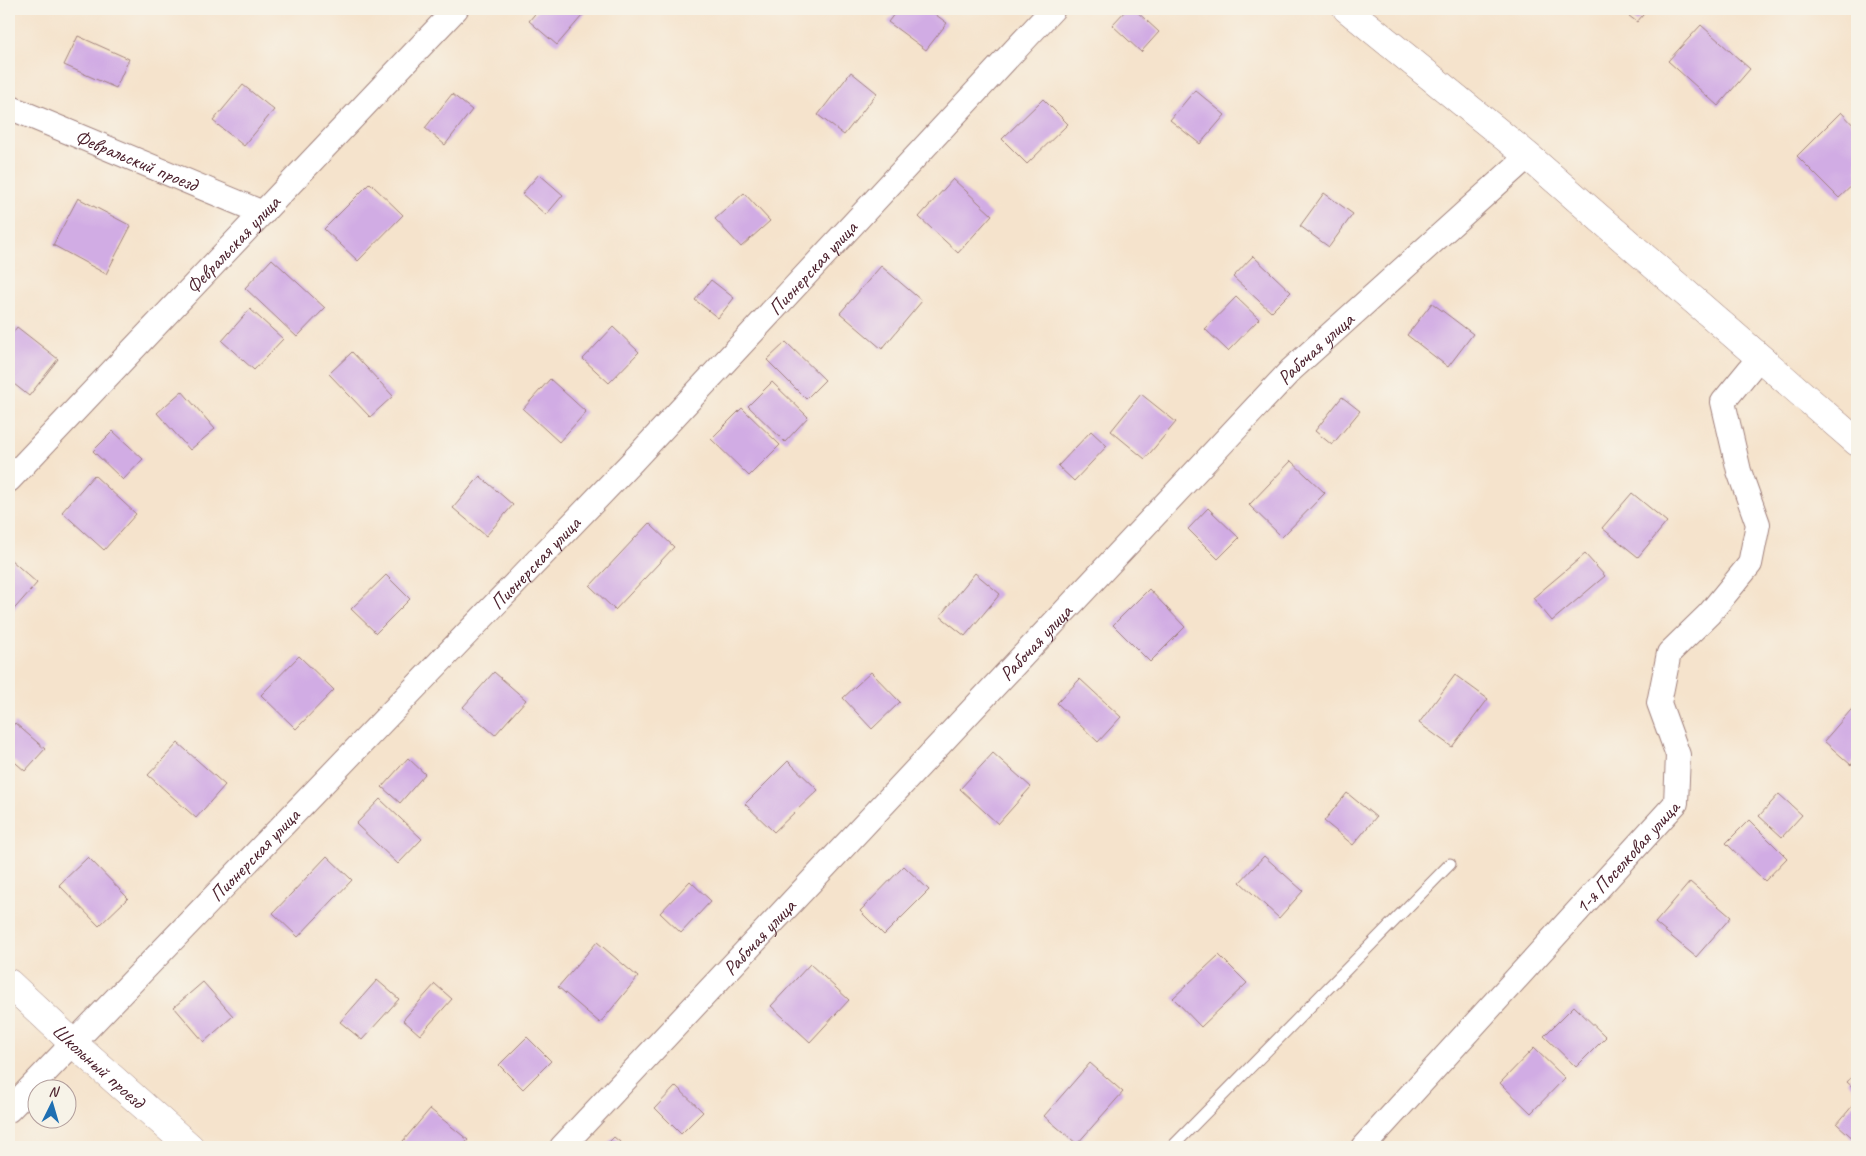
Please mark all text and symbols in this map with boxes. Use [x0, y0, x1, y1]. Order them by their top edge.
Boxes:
street label: Февральский проезд [71, 123, 203, 198]
street label: Февральская улица [180, 189, 286, 299]
street label: Пионерская улица [762, 214, 864, 320]
street label: Рабочая улица [1271, 306, 1360, 390]
street label: Пионерская улица [484, 510, 587, 615]
street label: Рабочая улица [994, 598, 1078, 686]
street label: 1-я Поселковая улица [1569, 794, 1686, 919]
street label: Пионерская улица [204, 802, 306, 907]
street label: Рабочая улица [717, 893, 802, 980]
street label: Школьный проезд [47, 1018, 152, 1115]
north arrow [28, 1078, 78, 1128]
text: N [48, 1083, 60, 1101]

